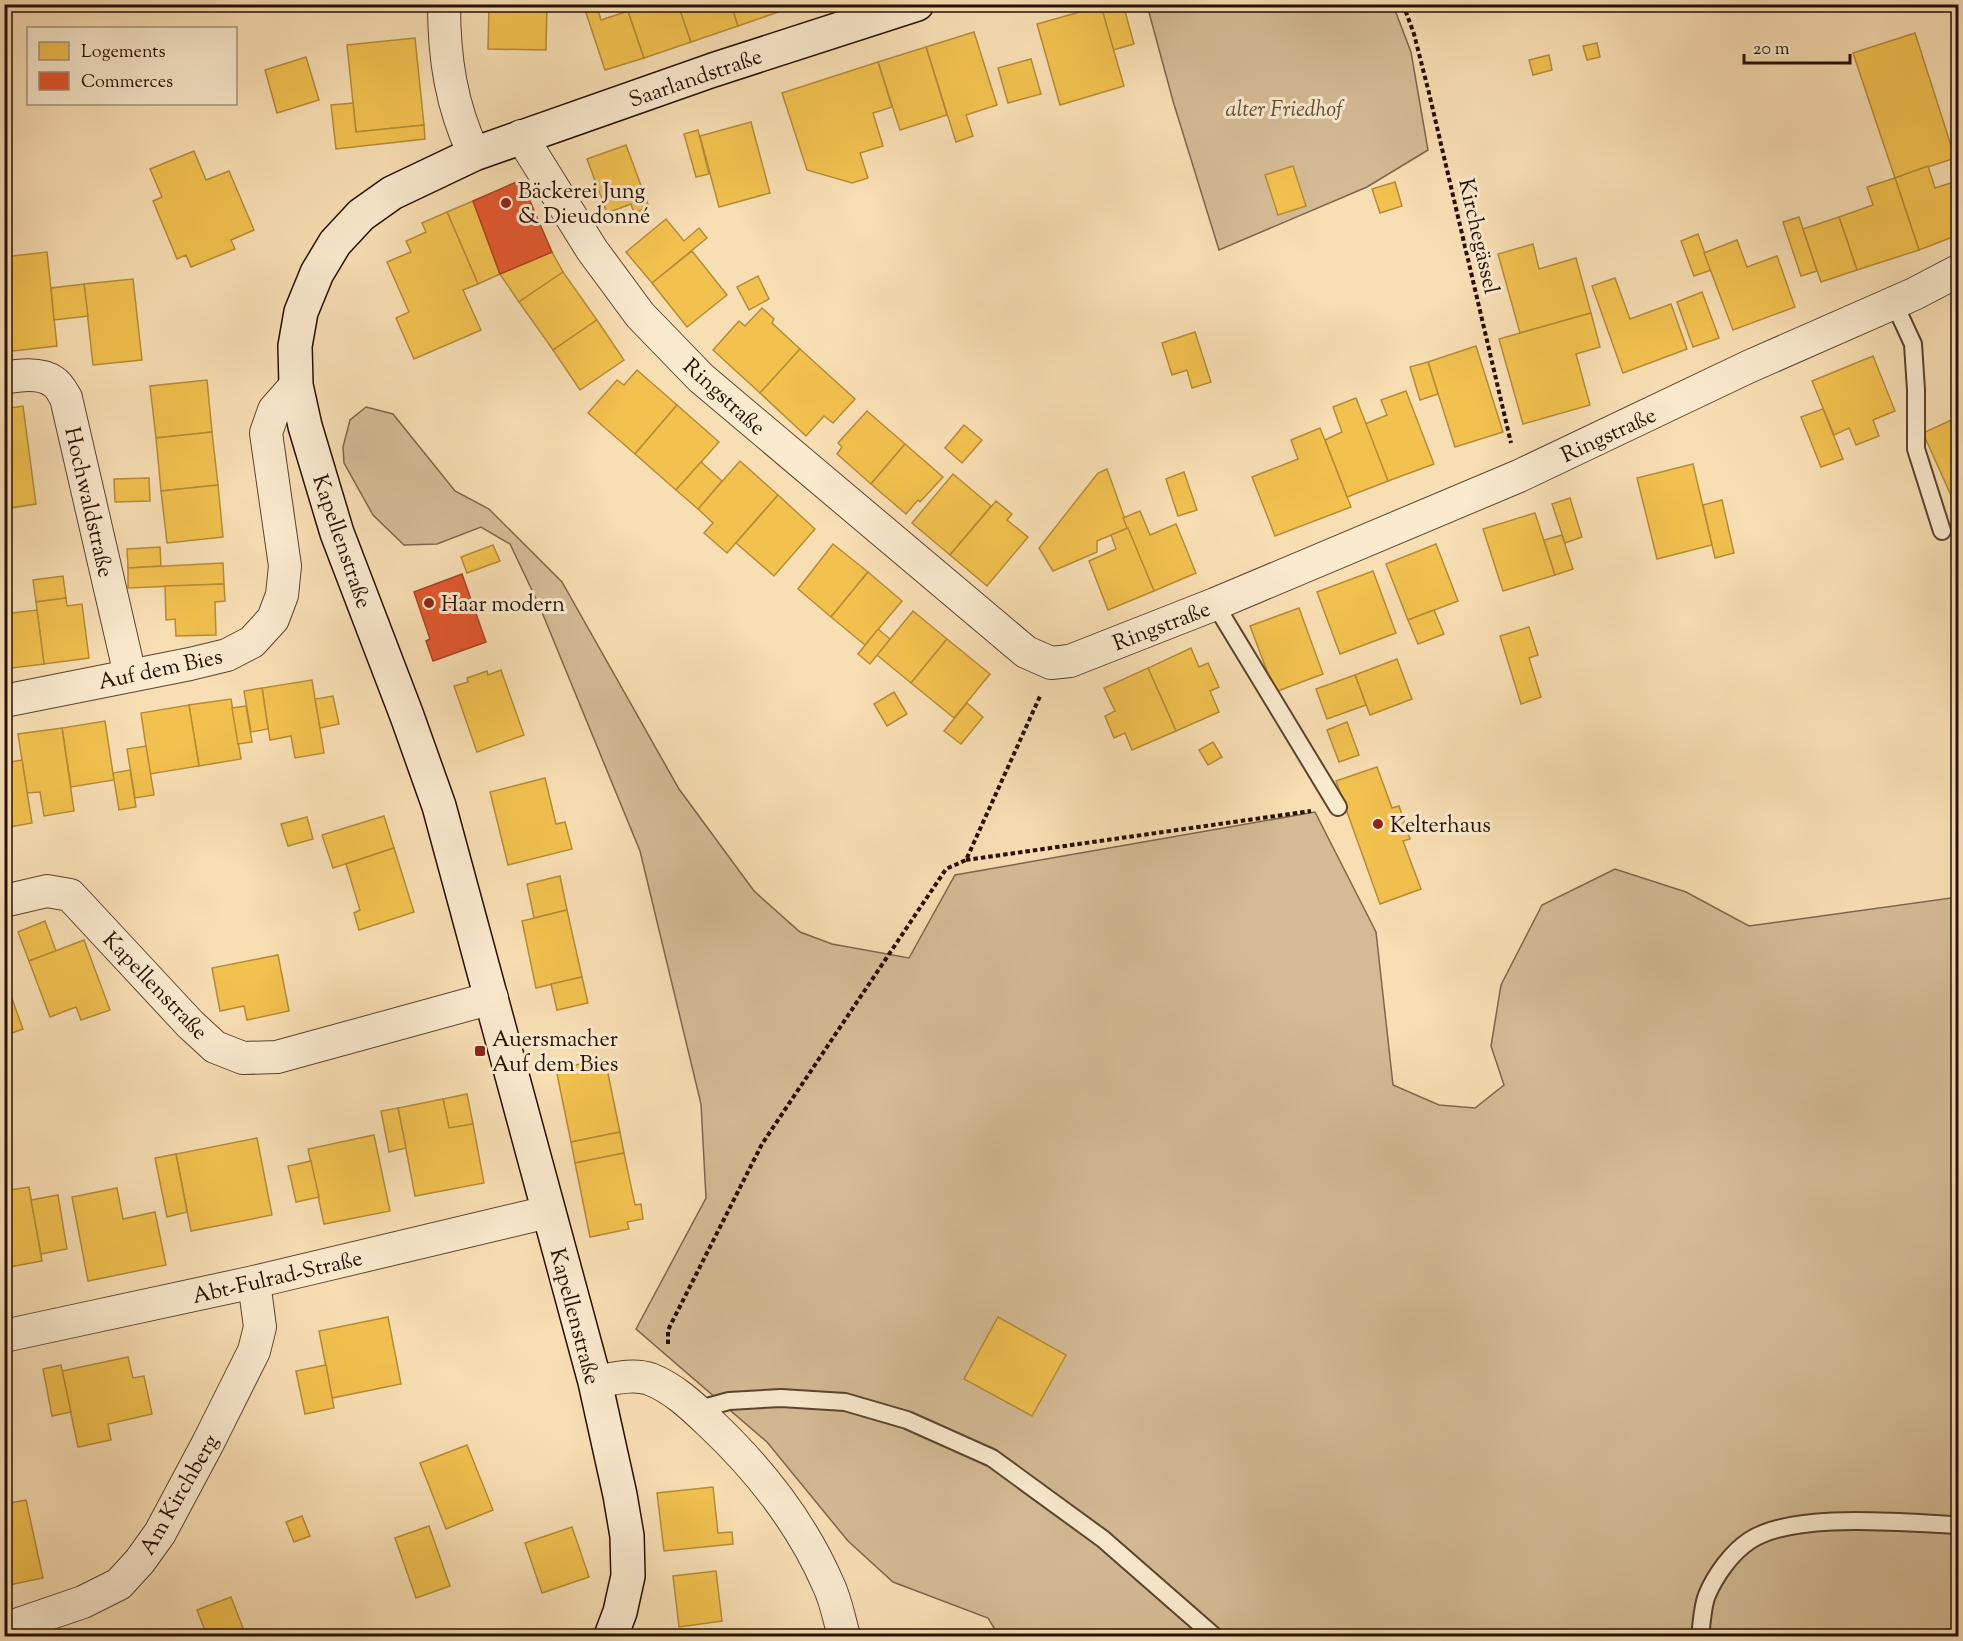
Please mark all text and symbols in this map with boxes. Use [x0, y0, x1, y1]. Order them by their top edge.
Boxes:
legend [27, 27, 237, 105]
scale bar [1744, 27, 1850, 65]
text: 20 m [1753, 37, 1790, 63]
text: Logements [81, 40, 166, 66]
street label: Saarlandstraße [625, 42, 767, 118]
text: Commerces [81, 70, 173, 96]
park label: alter Friedhof [1225, 95, 1345, 127]
street label: Kirchegässel [1448, 176, 1506, 298]
place label: Bäckerei Jung & Dieudonné [518, 177, 650, 234]
marker: Bäckerei Jung & Dieudonné [499, 196, 513, 210]
street label: Ringstraße [674, 352, 772, 444]
street label: Ringstraße [1556, 401, 1662, 473]
street label: Hochwaldstraße [54, 424, 120, 581]
street label: Kapellenstraße [302, 471, 378, 613]
place label: Haar modern [441, 590, 565, 622]
street label: Ringstraße [1109, 595, 1215, 661]
marker: Haar modern [422, 596, 436, 610]
street label: Auf dem Bies [96, 642, 226, 700]
place label: Kelterhaus [1390, 811, 1491, 843]
marker: Kelterhaus [1371, 817, 1385, 831]
street label: Kapellenstraße [94, 926, 214, 1049]
place label: Auersmacher Auf dem Bies [492, 1025, 618, 1082]
marker: Auersmacher Auf dem Bies [473, 1044, 487, 1058]
street label: Abt-Fulrad-Straße [189, 1244, 366, 1314]
street label: Kapellenstraße [540, 1245, 607, 1388]
street label: Am Kirchberg [133, 1429, 228, 1562]

